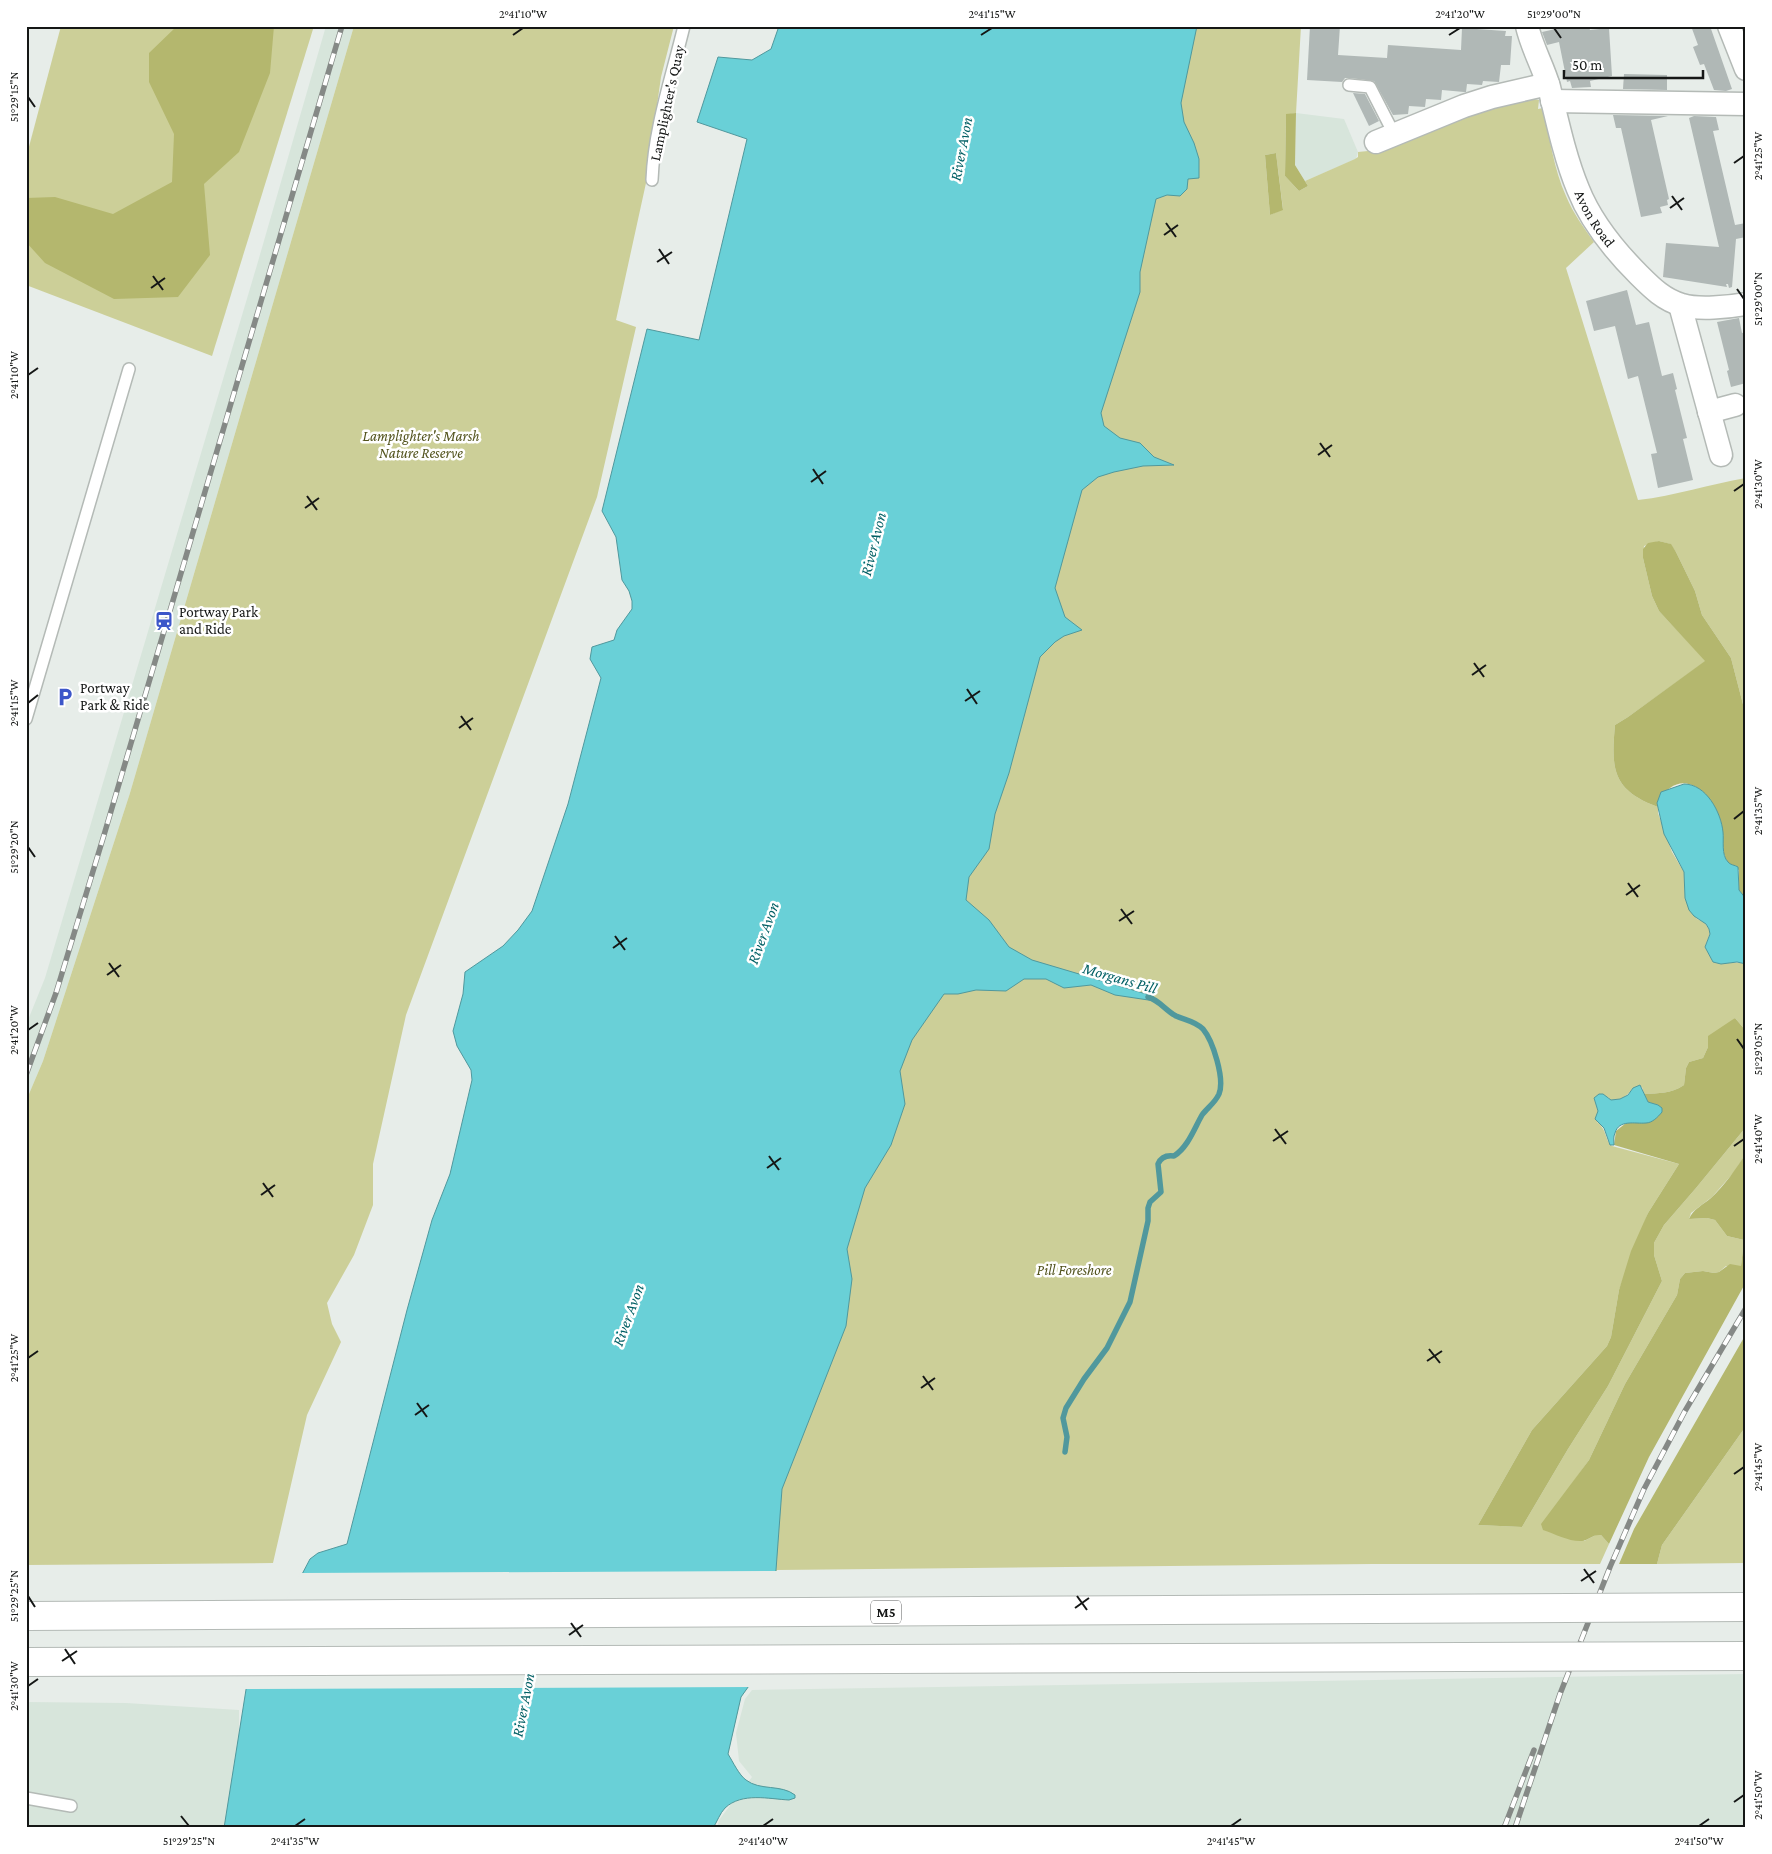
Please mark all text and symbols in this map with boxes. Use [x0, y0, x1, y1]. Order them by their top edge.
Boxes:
text: 2°41'10"W [499, 7, 547, 21]
text: 2°41'15"W [968, 7, 1016, 21]
text: 2°41'20"W [1435, 7, 1485, 21]
text: 51°29'00"N [1527, 7, 1581, 21]
street label: Lamplighter's Quay [647, 43, 688, 163]
scale bar [1564, 48, 1703, 80]
text: 50 m [1572, 57, 1602, 73]
text: 51°29'15"N [7, 72, 21, 122]
water label: River Avon [946, 116, 976, 182]
text: 2°41'25"W [1751, 132, 1765, 180]
street label: Avon Road [1571, 188, 1618, 250]
text: 51°29'00"N [1751, 272, 1765, 326]
text: 2°41'10"W [7, 351, 21, 399]
park label: Lamplighter's Marsh Nature Reserve [362, 428, 480, 461]
text: 2°41'30"W [1751, 459, 1765, 509]
water label: River Avon [857, 511, 889, 577]
place label: Portway Park and Ride [179, 604, 259, 637]
station icon: Portway Park and Ride [153, 610, 175, 632]
text: 2°41'15"W [7, 679, 21, 727]
place label: Portway Park & Ride [80, 680, 150, 713]
parking icon: Portway Park & Ride [54, 686, 76, 708]
text: 2°41'35"W [1751, 787, 1765, 835]
text: 51°29'20"N [7, 820, 21, 874]
water label: River Avon [744, 900, 782, 966]
water label: Morgans Pill [1080, 959, 1160, 998]
text: 2°41'20"W [7, 1005, 21, 1055]
text: 51°29'05"N [1751, 1022, 1765, 1076]
text: 2°41'40"W [1751, 1114, 1765, 1164]
park label: Pill Foreshore [1037, 1262, 1112, 1278]
water label: River Avon [609, 1282, 647, 1348]
text: 2°41'25"W [7, 1334, 21, 1382]
text: 2°41'45"W [1751, 1443, 1765, 1491]
text: 51°29'25"N [7, 1570, 21, 1622]
road number: M5 [871, 1600, 901, 1624]
text: 2°41'30"W [7, 1661, 21, 1711]
water label: River Avon [508, 1672, 538, 1738]
text: 2°41'50"W [1751, 1770, 1765, 1820]
text: 51°29'25"N [163, 1834, 215, 1848]
text: 2°41'35"W [271, 1834, 319, 1848]
text: 2°41'40"W [738, 1834, 788, 1848]
text: 2°41'45"W [1207, 1834, 1255, 1848]
text: 2°41'50"W [1674, 1834, 1724, 1848]

